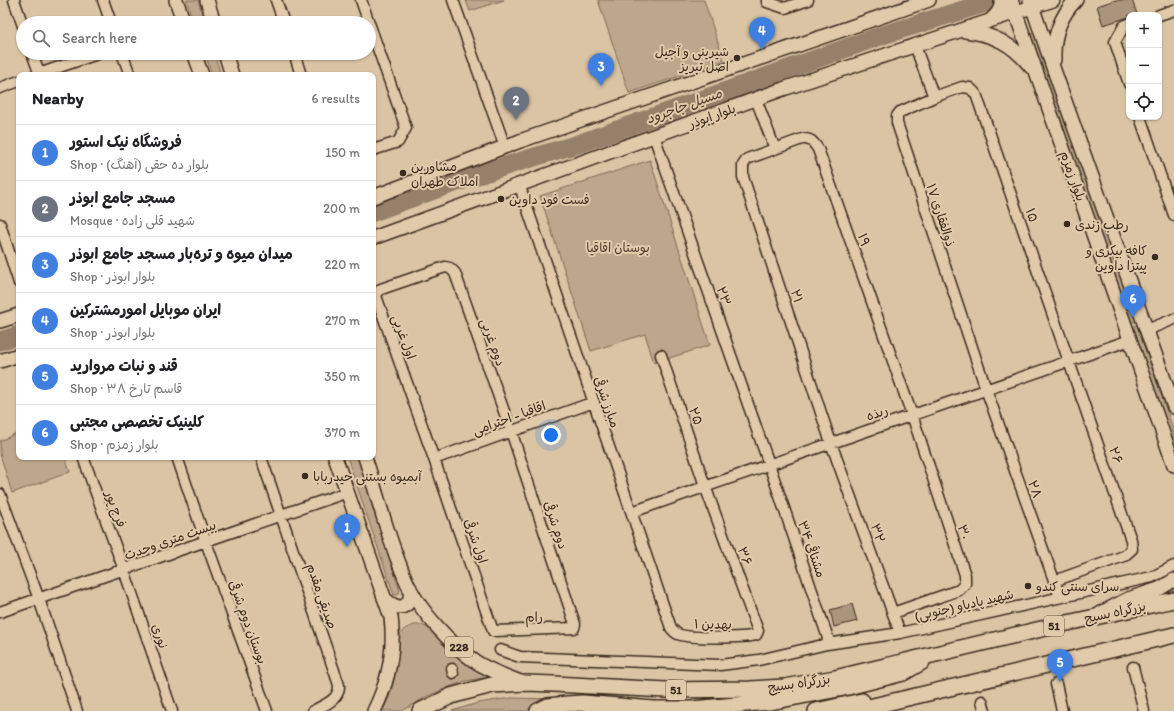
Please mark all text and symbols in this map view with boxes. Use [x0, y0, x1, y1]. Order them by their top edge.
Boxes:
map controls [1126, 12, 1162, 120]
button: + [1126, 12, 1162, 48]
search box [16, 16, 376, 60]
pin: 4 [749, 17, 775, 50]
icon: search [30, 27, 52, 49]
text: Search here [62, 29, 137, 47]
place label: شیرینی و آجیل اصل تبریز [655, 44, 729, 75]
button: − [1126, 48, 1162, 84]
pin: 3 [588, 53, 614, 86]
marker: شیرینی و آجیل اصل تبریز [732, 53, 742, 63]
water label: مسیل جاجرود [644, 84, 725, 128]
button: locate [1126, 84, 1162, 120]
pin: 2 [503, 87, 529, 120]
text: Nearby [32, 88, 84, 108]
text: 6 results [312, 91, 360, 106]
street label: بلوار ابوذر [685, 101, 738, 133]
text: فروشگاه نیک استور [70, 133, 182, 151]
text: 1 [42, 145, 48, 160]
text: 150 m [325, 145, 360, 160]
street label: بلوار زمزم [1055, 149, 1089, 204]
text: Shop · بلوار ده حقی (آهنگ) [70, 157, 209, 172]
place label: مشاورین املاک طهران [411, 159, 478, 189]
marker: مشاورین املاک طهران [398, 168, 408, 178]
street label: ذوالفقاری ۱۷ [923, 181, 958, 249]
text: مسجد جامع ابوذر [70, 189, 176, 207]
place label: فست فود داوین [509, 192, 590, 208]
marker: فست فود داوین [496, 194, 506, 204]
text: 2 [42, 201, 48, 216]
text: 200 m [323, 201, 360, 216]
street label: ۱۵ [1023, 206, 1041, 224]
text: Mosque · شهید قلی زاده [70, 213, 195, 228]
place label: رطب زندی [1075, 217, 1129, 233]
marker: رطب زندی [1062, 219, 1072, 229]
street label: ۱۹ [855, 231, 873, 249]
park label: بوستان اقاقیا [586, 240, 650, 256]
place label: کافه بیکری و پیتزا داوین [1085, 243, 1147, 274]
text: میدان میوه و تره‌بار مسجد جامع ابوذر [70, 245, 293, 263]
marker: کافه بیکری و پیتزا داوین [1150, 252, 1160, 262]
text: 3 [41, 257, 49, 272]
text: 220 m [324, 257, 360, 272]
text: Shop · بلوار ابوذر [70, 269, 155, 284]
street label: ۲۳ [714, 284, 734, 308]
pin: 6 [1120, 285, 1146, 318]
street label: ۲۱ [788, 287, 806, 305]
text: ایران موبایل امورمشترکین [70, 301, 221, 319]
text: 4 [41, 313, 49, 328]
text: 270 m [325, 313, 360, 328]
street label: اول غربی [387, 313, 419, 362]
street label: دوم غربی [475, 316, 509, 369]
text: Shop · بلوار ابوذر [70, 325, 155, 340]
text: قند و نبات مروارید [70, 357, 178, 375]
text: 5 [42, 369, 48, 384]
text: 350 m [324, 369, 360, 384]
street label: مبارز شرقی [590, 374, 624, 430]
text: Shop · قاسم تارخ ۳۸ [70, 381, 182, 396]
street label: اقاقیا - احترامی [470, 398, 548, 440]
street label: ربذه [864, 402, 890, 425]
street label: ۲۵ [686, 405, 706, 427]
text: کلینیک تخصصی مجتبی [70, 413, 204, 431]
text: 6 [42, 425, 48, 440]
text: 370 m [325, 425, 360, 440]
your location [541, 425, 561, 445]
text: Shop · بلوار زمزم [70, 437, 159, 452]
street label: ۲۶ [1106, 445, 1126, 465]
place label: آبمیوه بستنی حیدربابا [313, 469, 422, 486]
marker: آبمیوه بستنی حیدربابا [300, 471, 310, 481]
street label: ۲۸ [1025, 478, 1045, 500]
street label: فرج پور [100, 488, 129, 530]
street label: دوم شرقی [538, 499, 572, 552]
pin: 1 [334, 514, 360, 547]
street label: اول شرقی [460, 516, 492, 566]
street label: بیست متری وحدت [122, 517, 218, 564]
street label: ۳۴ مشتاقی [795, 518, 830, 579]
street label: ۳۲ [868, 521, 888, 545]
street label: ۳۰ [955, 523, 973, 541]
street label: ۳۶ [735, 545, 755, 567]
street label: صدیقی مقدم [301, 561, 340, 632]
street label: بوستان دوم شرقی [223, 578, 271, 667]
place label: سرای سنتی کندو [1035, 579, 1119, 596]
marker: سرای سنتی کندو [1023, 581, 1033, 591]
street label: شهید پادیاو (جنوبی) [913, 586, 1015, 626]
street label: بزرگراه بسیج [1083, 598, 1148, 628]
street label: رام [525, 609, 543, 628]
street label: بهدین ۱ [694, 616, 732, 633]
road number: 51 [1044, 616, 1064, 636]
street label: نوری [148, 622, 171, 651]
road number: 228 [445, 637, 473, 657]
pin: 5 [1047, 649, 1073, 682]
street label: بزرگراه بسیج [767, 671, 831, 697]
road number: 51 [666, 680, 686, 700]

